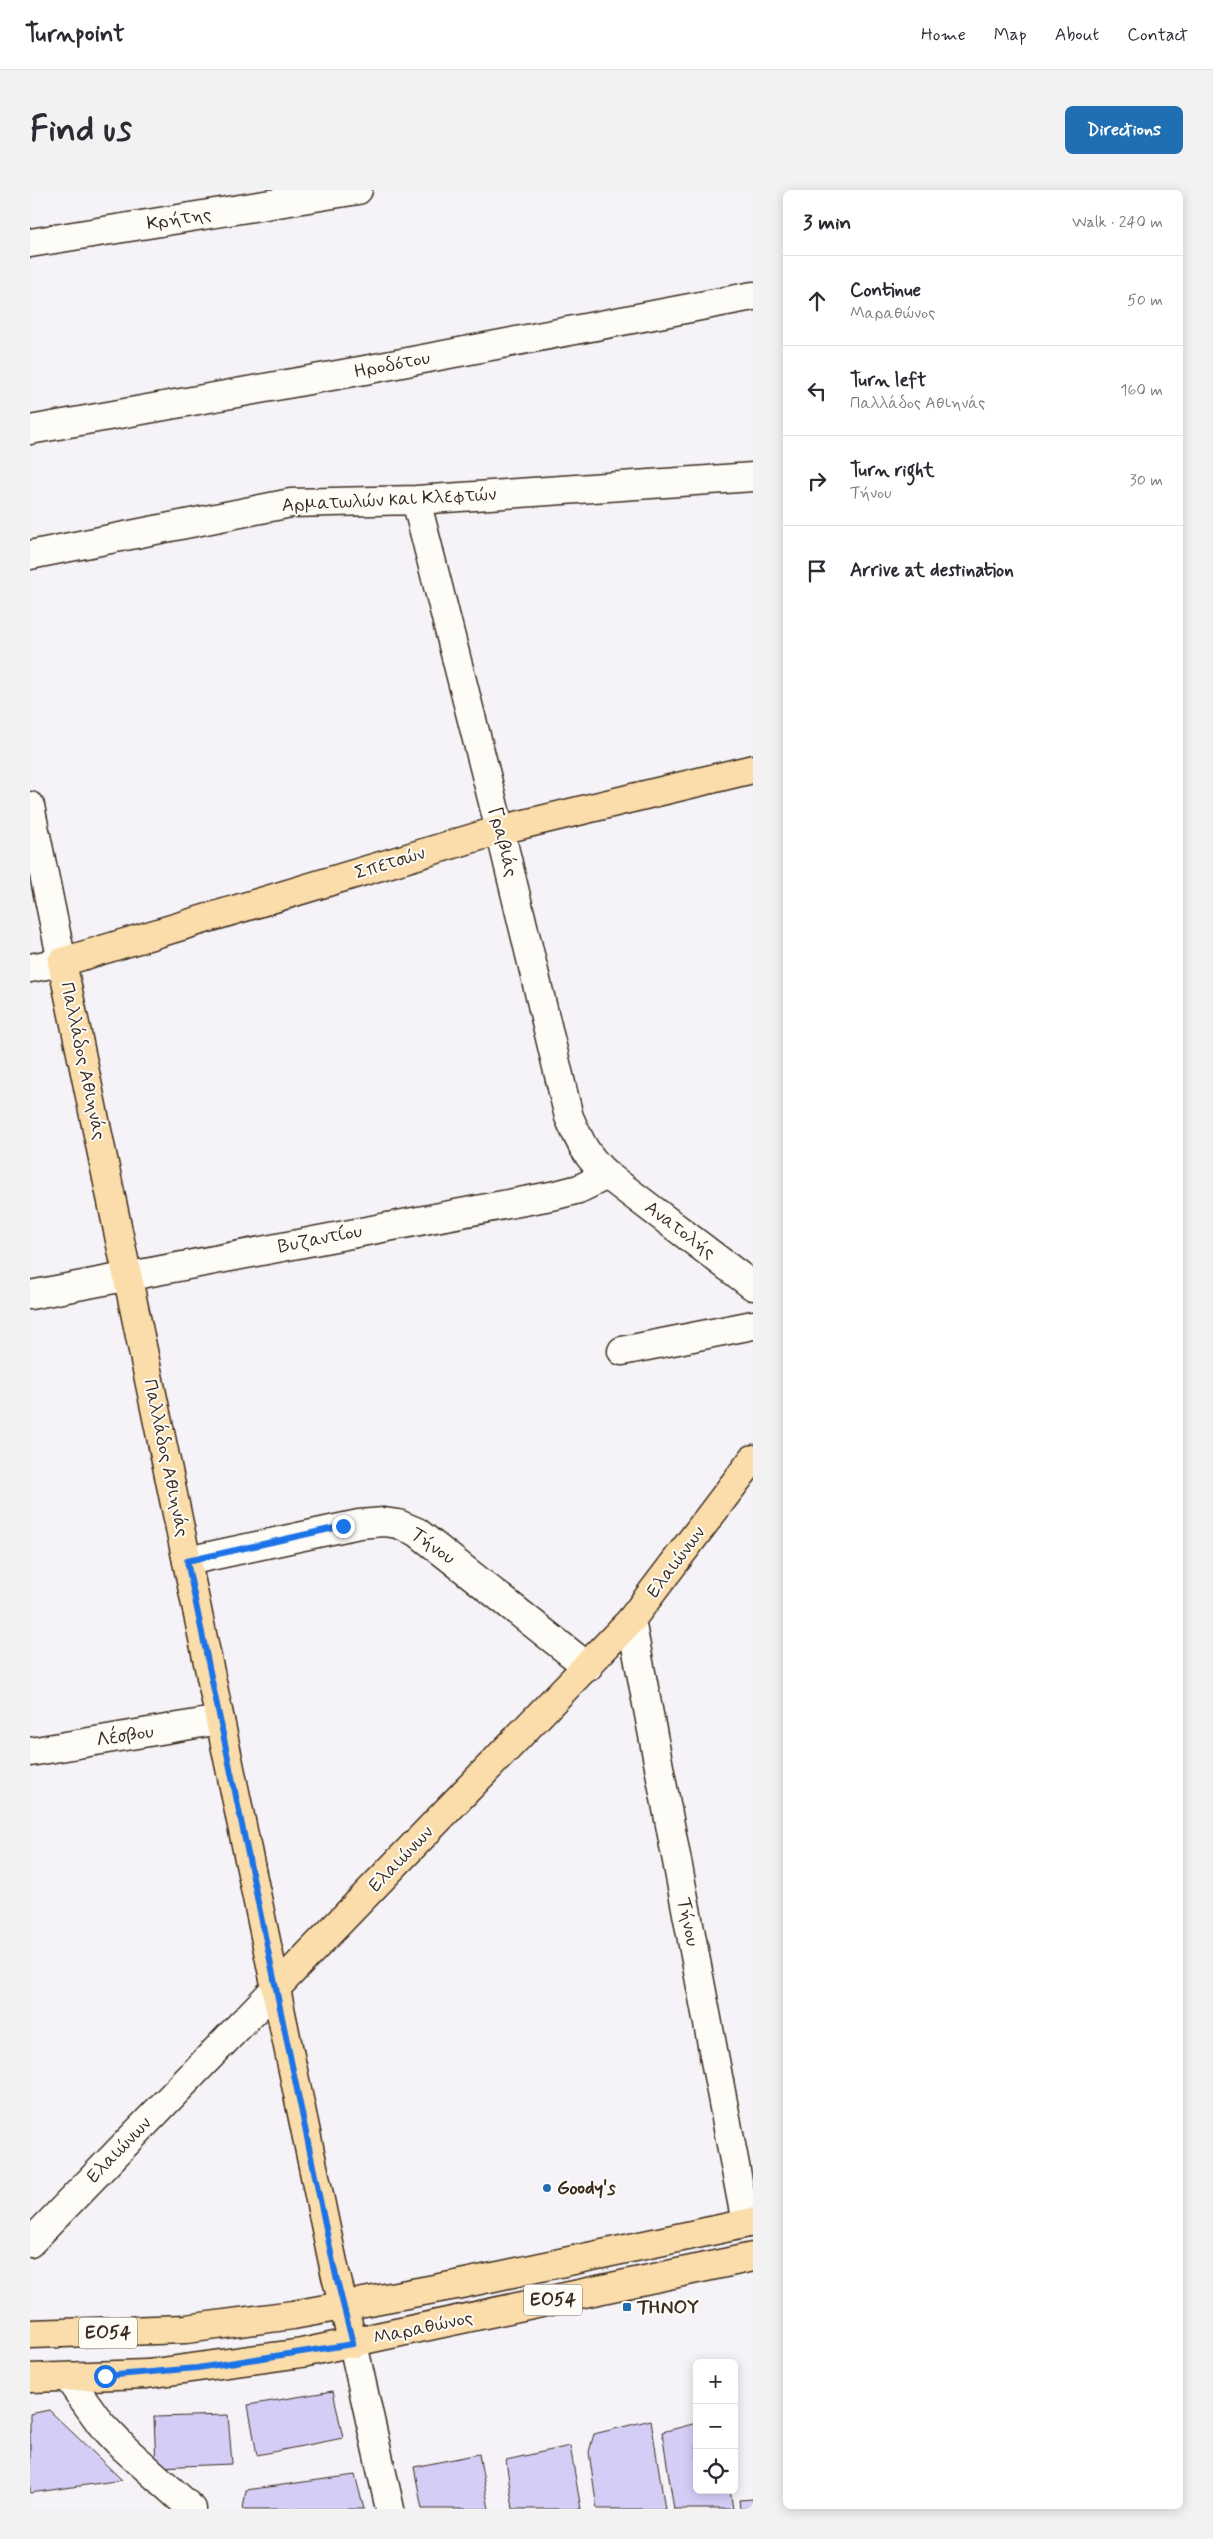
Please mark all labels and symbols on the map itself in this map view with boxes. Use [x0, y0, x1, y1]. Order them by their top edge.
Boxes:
street label: Κρήτης [145, 202, 213, 236]
street label: Ηροδότου [352, 345, 432, 385]
street label: Αρματωλών και Κλεφτών [281, 482, 497, 518]
street label: Γραβιάς [482, 805, 524, 879]
street label: Σπετσών [352, 840, 428, 886]
street label: Παλλάδος Αθιηνάς [54, 980, 112, 1142]
street label: Ανατολής [639, 1195, 721, 1265]
street label: Βυζαντίου [276, 1219, 364, 1259]
street label: Παλλάδος Αθιηνάς [137, 1377, 195, 1539]
route end [332, 1515, 355, 1538]
street label: Τήνου [406, 1521, 460, 1571]
street label: Ελαιώνων [641, 1521, 711, 1603]
street label: Λέσβου [95, 1719, 155, 1753]
street label: Ελαιώνων [363, 1820, 439, 1898]
street label: Τήνου [671, 1895, 705, 1949]
street label: Ελαιώνων [81, 2111, 157, 2189]
place label: Goody's [557, 2176, 616, 2201]
marker: Goody's [541, 2182, 553, 2194]
road number: ΕΟ54 [524, 2284, 582, 2316]
place label: ΤΗΝΟΥ [636, 2295, 699, 2320]
marker: ΤΗΝΟΥ [621, 2301, 633, 2313]
street label: Μαραθώνος [371, 2305, 475, 2351]
road number: ΕΟ54 [79, 2318, 137, 2348]
route start [94, 2365, 117, 2388]

